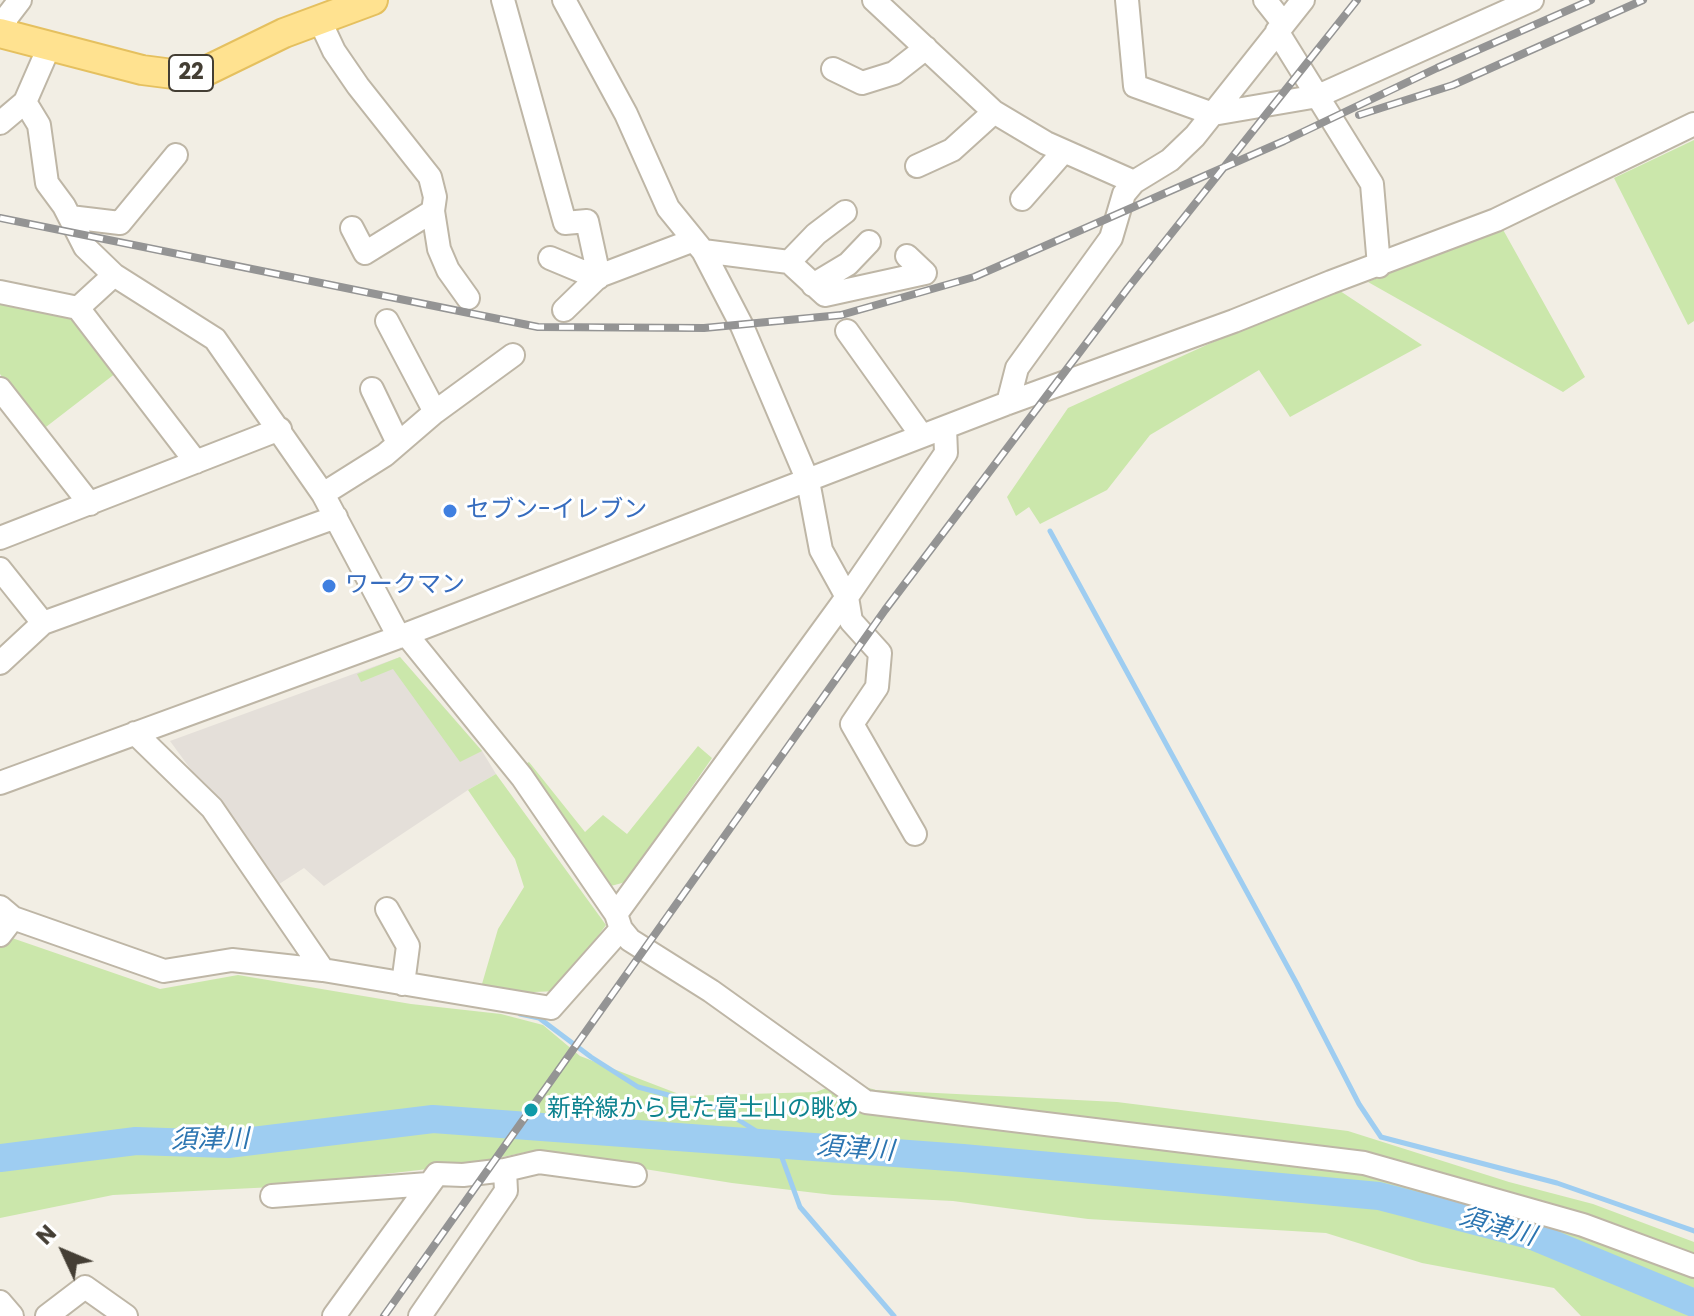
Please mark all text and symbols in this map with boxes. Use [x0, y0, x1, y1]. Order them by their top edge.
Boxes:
road number: 22 [169, 55, 213, 91]
place label: セブン-イレブン [466, 497, 647, 525]
marker: セブン-イレブン [441, 502, 459, 520]
place label: ワークマン [345, 572, 465, 600]
marker: ワークマン [320, 577, 338, 595]
place label: 新幹線から見た富士山の眺め [547, 1096, 859, 1124]
marker: 新幹線から見た富士山の眺め [522, 1101, 540, 1119]
water label: 須津川 [171, 1125, 249, 1157]
water label: 須津川 [815, 1132, 895, 1168]
water label: 須津川 [1455, 1202, 1539, 1254]
north arrow [24, 1212, 104, 1292]
text: N [29, 1218, 63, 1252]

